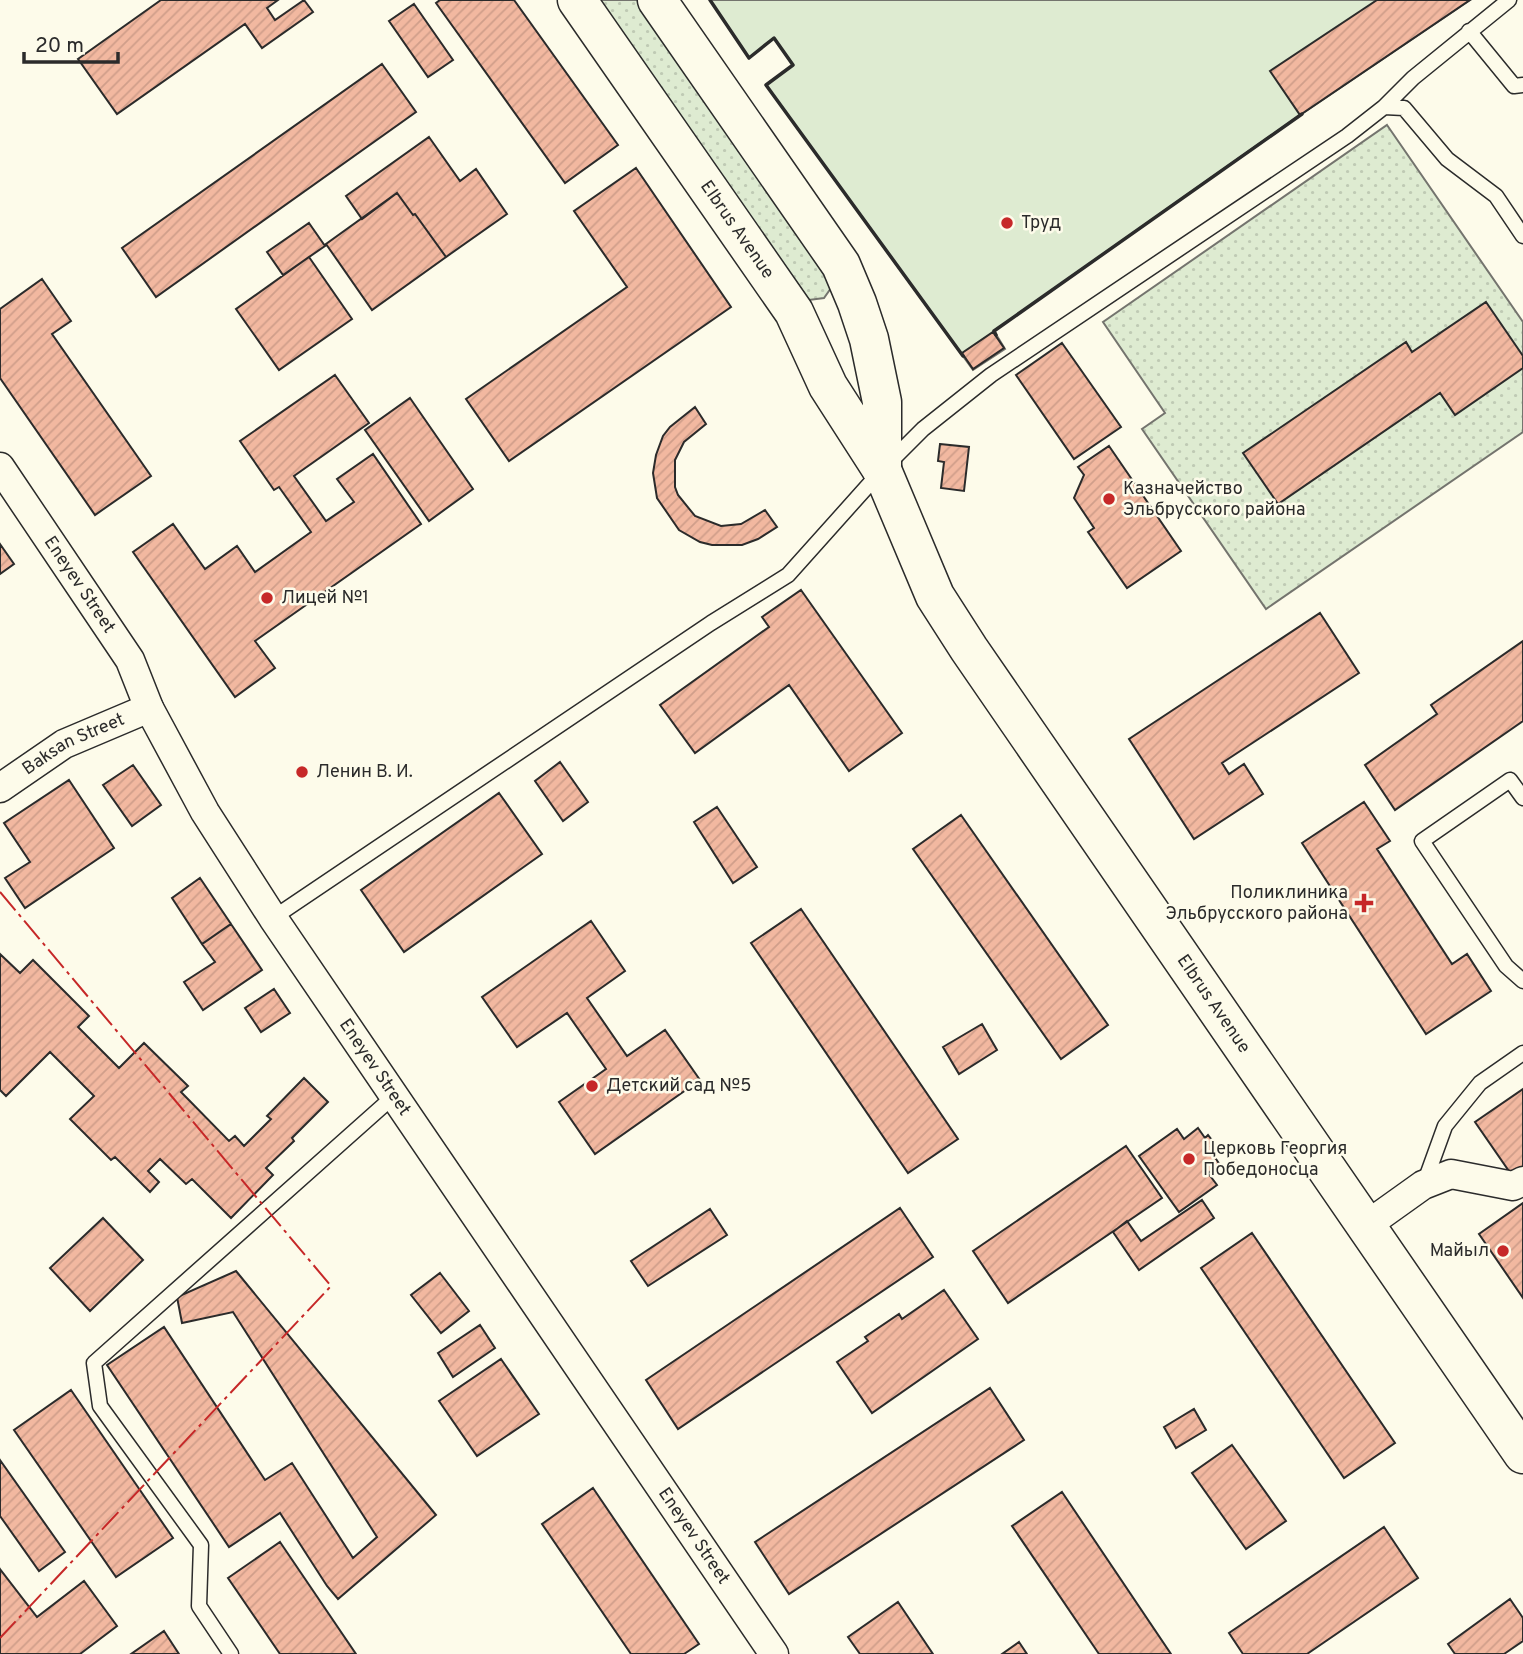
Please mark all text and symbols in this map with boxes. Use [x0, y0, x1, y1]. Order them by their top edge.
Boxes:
scale bar [24, 21, 119, 65]
text: 20 m [35, 33, 84, 60]
street label: Elbrus Avenue [695, 176, 779, 284]
place label: Труд [1021, 212, 1061, 235]
marker: Труд [999, 215, 1015, 231]
place label: Казначейство Эльбрусского района [1123, 478, 1306, 522]
marker: Казначейство Эльбрусского района [1101, 491, 1117, 507]
street label: Eneyev Street [38, 532, 120, 638]
place label: Лицей №1 [281, 587, 369, 610]
marker: Лицей №1 [259, 590, 275, 606]
street label: Baksan Street [18, 708, 128, 781]
place label: Ленин В. И. [316, 761, 413, 784]
marker: Ленин В. И. [294, 764, 310, 780]
place label: Поликлиника Эльбрусского района [1165, 882, 1348, 926]
marker: Поликлиника Эльбрусского района [1354, 893, 1374, 913]
street label: Elbrus Avenue [1171, 950, 1255, 1058]
street label: Eneyev Street [334, 1014, 416, 1120]
place label: Детский сад №5 [606, 1075, 751, 1098]
marker: Детский сад №5 [584, 1078, 600, 1094]
place label: Церковь Георгия Победоносца [1203, 1138, 1347, 1182]
marker: Церковь Георгия Победоносца [1181, 1151, 1197, 1167]
place label: Майыл [1430, 1240, 1489, 1263]
marker: Майыл [1495, 1243, 1511, 1259]
street label: Eneyev Street [653, 1483, 735, 1589]

